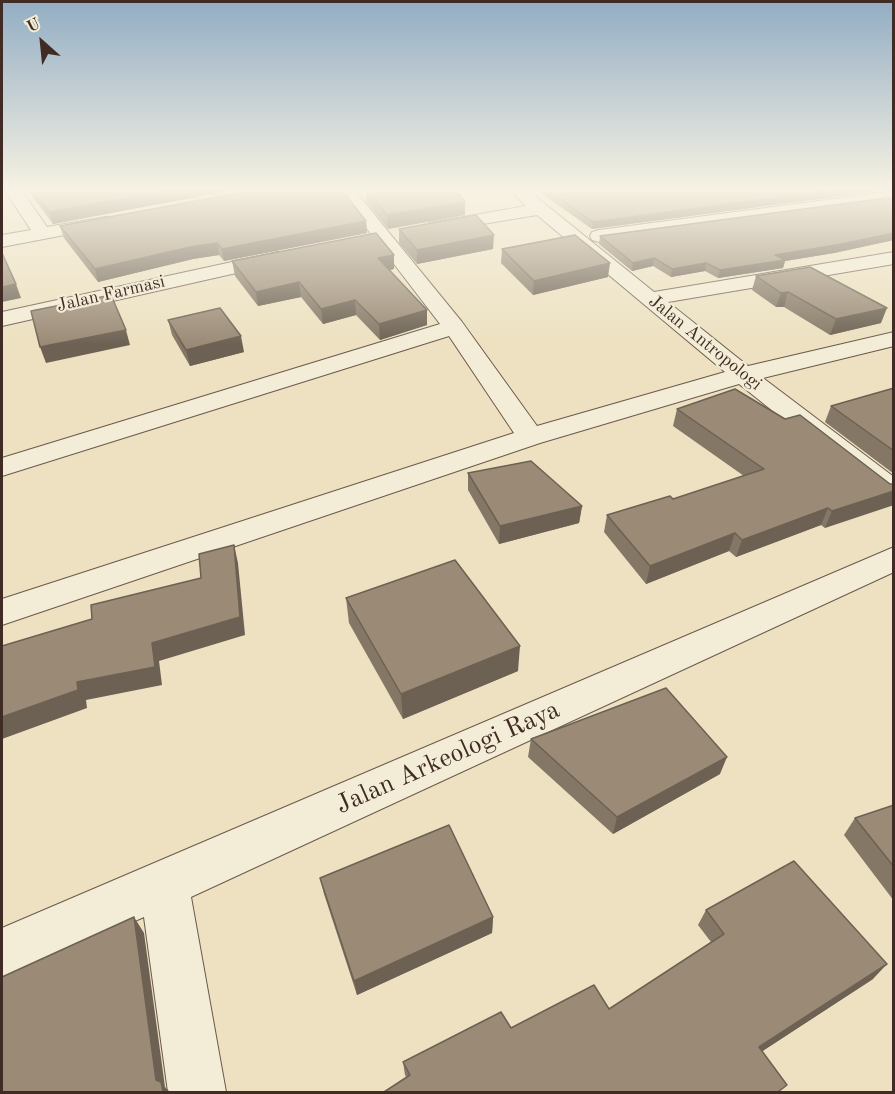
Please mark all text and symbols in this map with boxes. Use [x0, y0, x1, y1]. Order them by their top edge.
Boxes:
north arrow [12, 12, 72, 72]
text: U [25, 16, 43, 36]
street label: Jalan Farmasi [55, 271, 167, 317]
street label: Jalan Antropologi [644, 291, 766, 395]
street label: Jalan Arkeologi Raya [331, 695, 565, 821]

